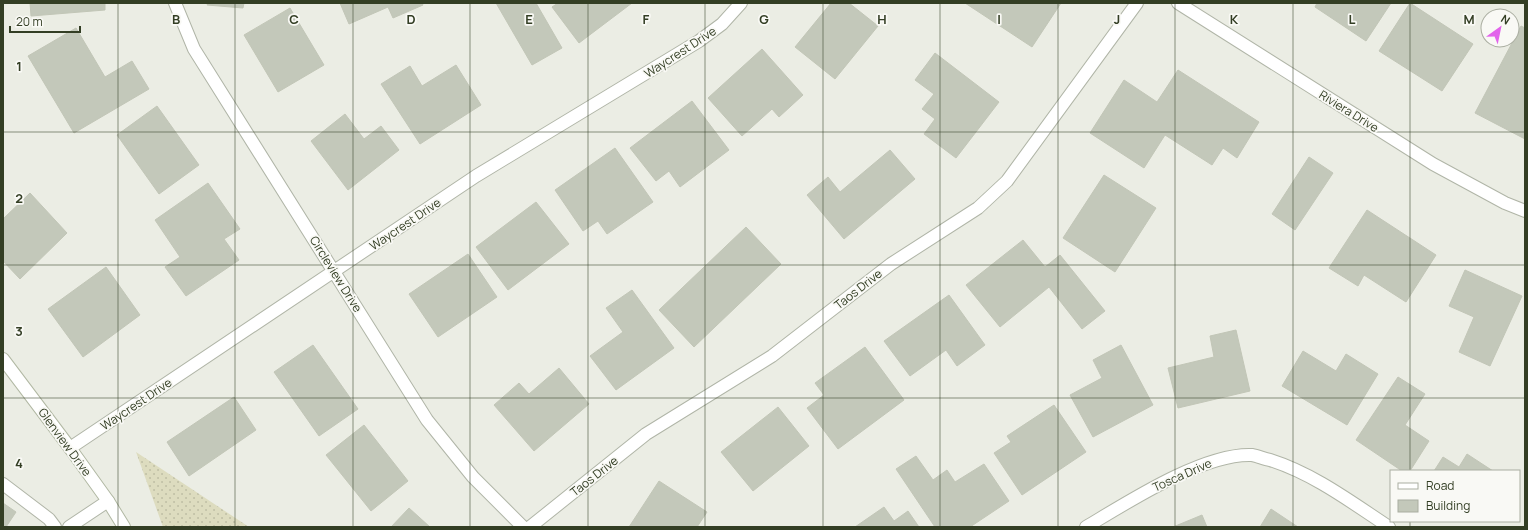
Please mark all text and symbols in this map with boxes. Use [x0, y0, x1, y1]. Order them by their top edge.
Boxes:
scale bar [10, 8, 80, 34]
north arrow [1480, 8, 1520, 48]
text: B [172, 10, 180, 28]
text: C [289, 10, 299, 28]
text: D [406, 10, 416, 28]
text: E [525, 10, 533, 28]
text: F [643, 10, 650, 28]
text: G [759, 10, 769, 28]
text: H [877, 10, 887, 28]
text: I [997, 10, 1001, 28]
text: J [1114, 10, 1120, 28]
text: K [1230, 10, 1239, 28]
text: L [1349, 10, 1356, 28]
text: M [1463, 10, 1475, 28]
text: N [1498, 11, 1513, 28]
text: 20 m [16, 13, 43, 30]
street label: Waycrest Drive [641, 22, 719, 82]
text: 1 [16, 57, 22, 75]
street label: Riviera Drive [1316, 86, 1382, 136]
text: 2 [15, 189, 23, 207]
street label: Waycrest Drive [366, 194, 444, 254]
street label: Circleview Drive [306, 233, 366, 315]
street label: Taos Drive [830, 265, 886, 313]
text: 3 [15, 322, 23, 340]
street label: Waycrest Drive [97, 374, 175, 434]
street label: Glenview Drive [34, 404, 96, 480]
street label: Taos Drive [566, 452, 622, 500]
text: 4 [15, 454, 23, 472]
street label: Tosca Drive [1150, 454, 1214, 496]
legend [1390, 470, 1520, 522]
text: Road [1426, 477, 1454, 494]
text: Building [1426, 497, 1470, 514]

